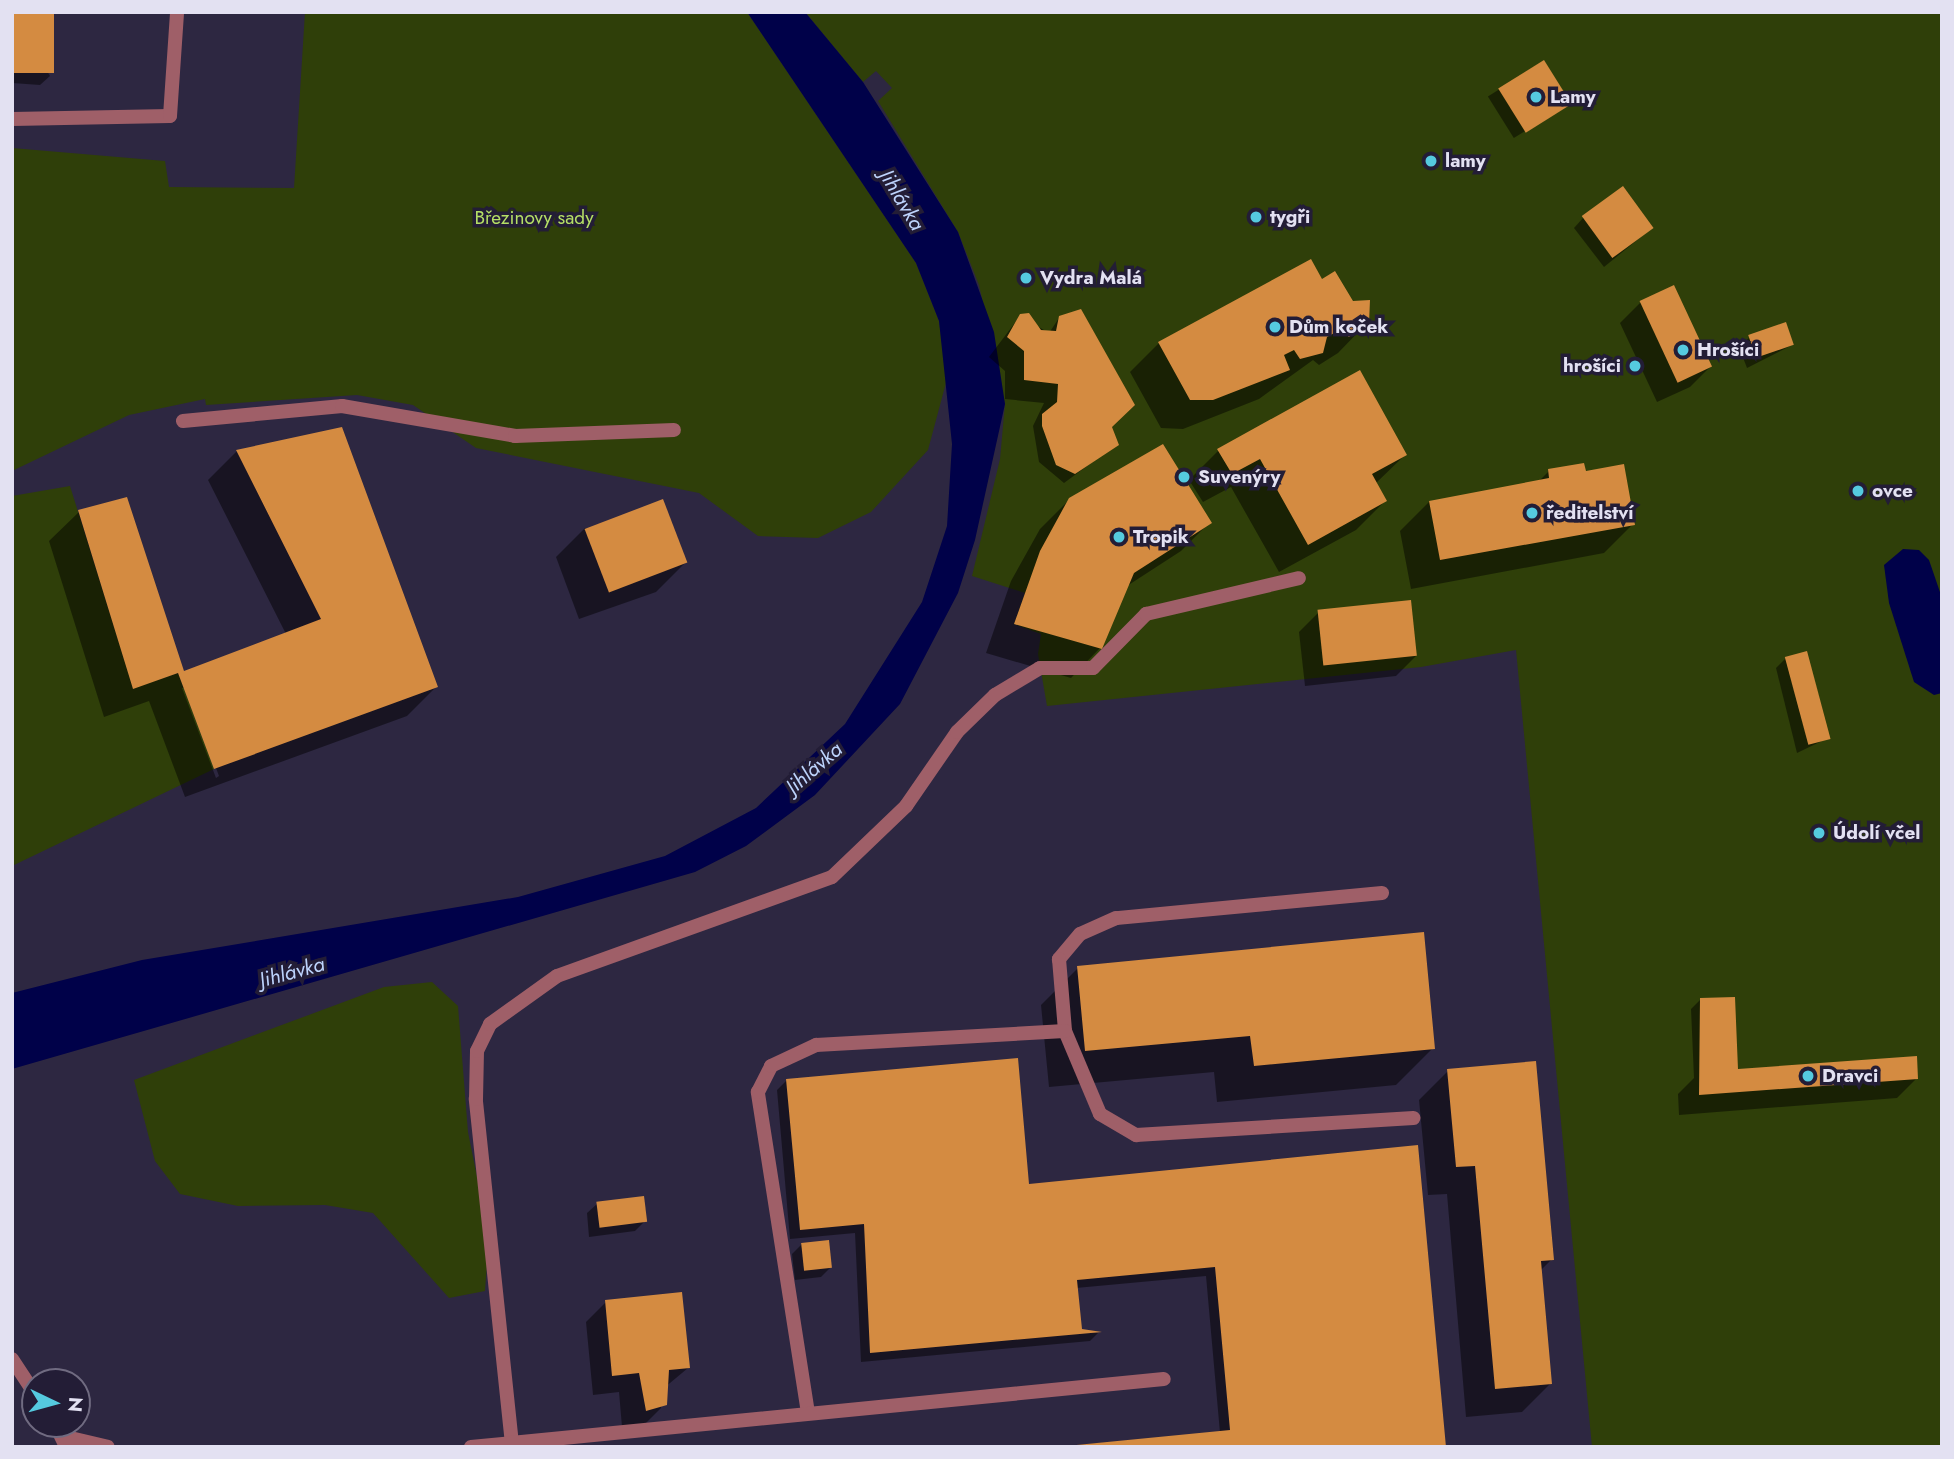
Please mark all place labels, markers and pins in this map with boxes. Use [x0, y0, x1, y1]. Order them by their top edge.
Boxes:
place label: Lamy [1550, 86, 1596, 108]
marker: Lamy [1528, 89, 1544, 105]
place label: lamy [1445, 150, 1486, 172]
marker: lamy [1423, 153, 1439, 169]
place label: tygři [1270, 206, 1310, 228]
marker: tygři [1248, 209, 1264, 225]
place label: Vydra Malá [1040, 267, 1142, 289]
marker: Vydra Malá [1018, 270, 1034, 286]
place label: Dům koček [1289, 316, 1388, 338]
marker: Dům koček [1267, 319, 1283, 335]
place label: Hrošíci [1697, 339, 1759, 361]
marker: Hrošíci [1675, 342, 1691, 358]
place label: hrošíci [1563, 355, 1621, 377]
marker: hrošíci [1627, 358, 1643, 374]
place label: Suvenýry [1198, 466, 1280, 488]
marker: Suvenýry [1176, 469, 1192, 485]
place label: ovce [1872, 480, 1913, 502]
marker: ovce [1850, 483, 1866, 499]
place label: ředitelství [1546, 502, 1633, 524]
marker: ředitelství [1524, 505, 1540, 521]
place label: Tropik [1133, 526, 1189, 548]
marker: Tropik [1111, 529, 1127, 545]
place label: Údolí včel [1833, 822, 1920, 844]
marker: Údolí včel [1811, 825, 1827, 841]
place label: Dravci [1822, 1065, 1878, 1087]
marker: Dravci [1800, 1068, 1816, 1084]

